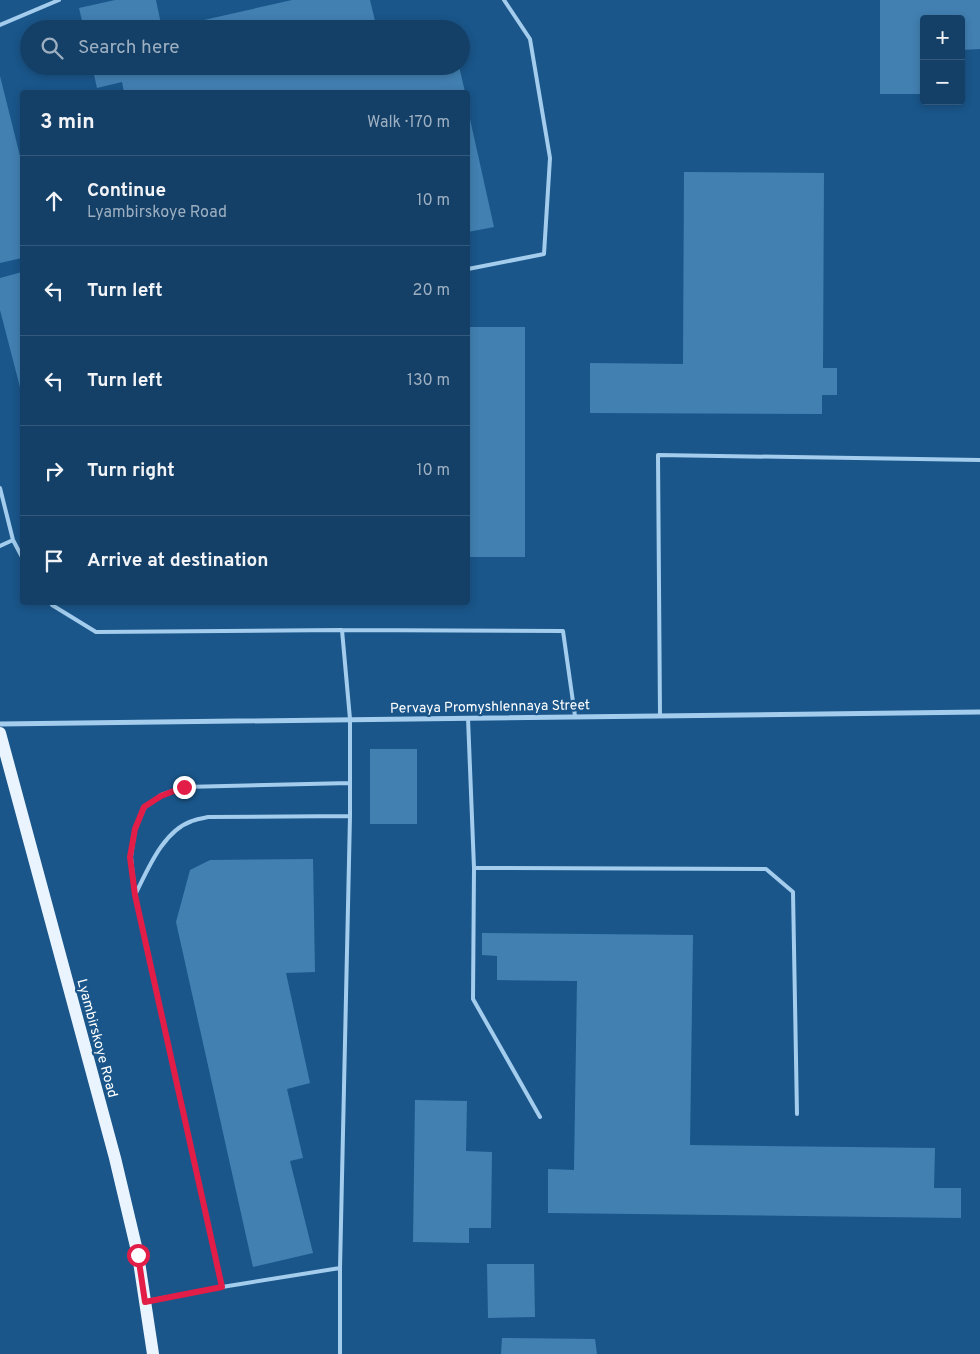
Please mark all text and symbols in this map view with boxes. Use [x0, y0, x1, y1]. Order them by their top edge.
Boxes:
map controls [920, 15, 965, 105]
button: + [920, 15, 965, 60]
search box [20, 20, 470, 75]
icon: search [38, 34, 66, 62]
text: Search here [78, 36, 180, 60]
button: − [920, 60, 965, 105]
text: 3 min [40, 109, 95, 136]
text: Walk · 170 m [367, 113, 450, 133]
text: Continue [87, 179, 166, 203]
icon: ahead [40, 187, 68, 215]
text: 10 m [416, 191, 450, 211]
text: Lyambirskoye Road [87, 203, 227, 223]
icon: left [40, 277, 68, 305]
text: Turn left [87, 279, 163, 303]
text: 20 m [413, 281, 450, 301]
icon: left [40, 367, 68, 395]
text: Turn left [87, 369, 163, 393]
text: 130 m [407, 371, 450, 391]
icon: right [40, 457, 68, 485]
text: Turn right [87, 459, 175, 483]
text: 10 m [416, 461, 450, 481]
icon: arrive [40, 547, 68, 575]
text: Arrive at destination [87, 549, 268, 573]
street label: Pervaya Promyshlennaya Street [390, 697, 590, 718]
route end [173, 776, 196, 799]
street label: Lyambirskoye Road [72, 977, 121, 1100]
route start [127, 1244, 150, 1267]

